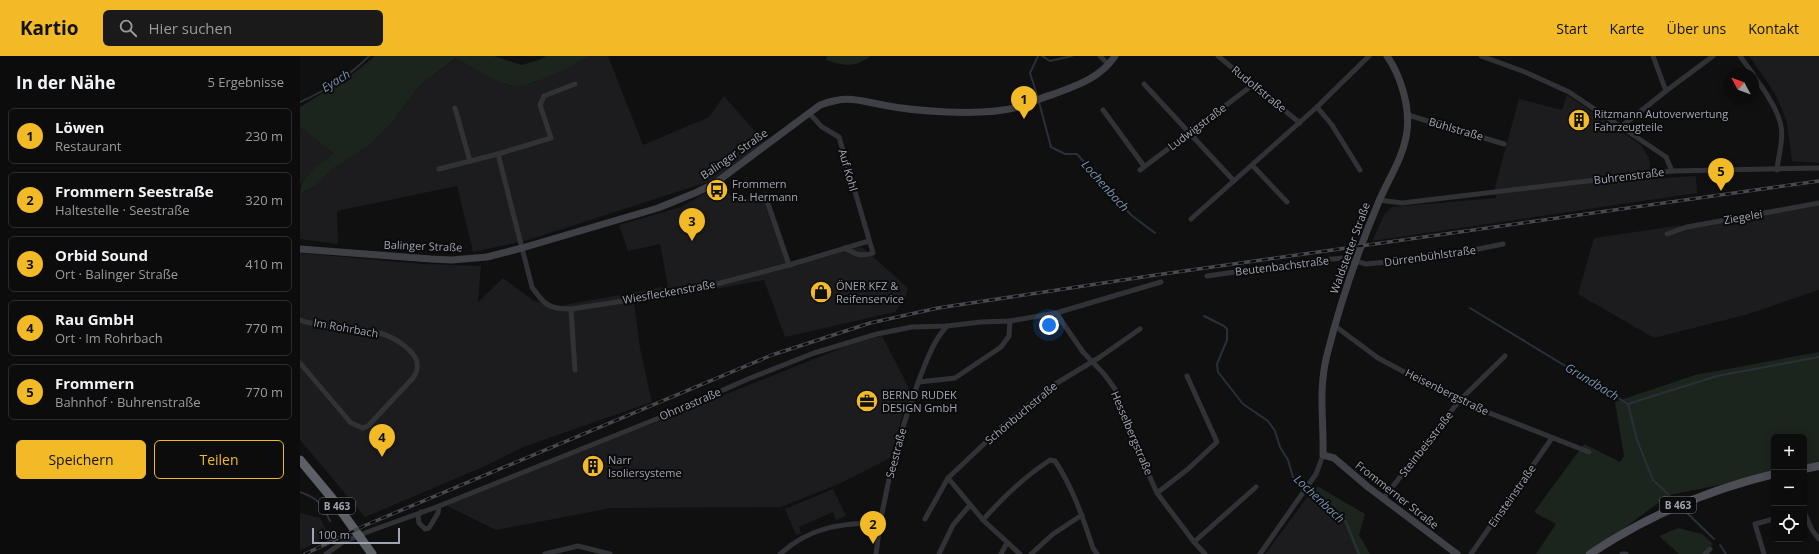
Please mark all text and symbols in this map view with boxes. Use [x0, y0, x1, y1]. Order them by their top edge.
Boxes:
search box [103, 10, 383, 46]
text: Kartio [20, 15, 79, 41]
icon: search [117, 17, 139, 39]
text: Hier suchen [149, 18, 232, 38]
text: Start [1556, 19, 1588, 38]
text: Karte [1610, 19, 1644, 38]
text: Über uns [1666, 19, 1726, 38]
text: Kontakt [1748, 19, 1799, 38]
street label: Rudolfstraße [1229, 62, 1290, 115]
water label: Eyach [318, 65, 353, 96]
north arrow [1723, 68, 1759, 104]
text: In der Nähe [16, 71, 115, 94]
text: 5 Ergebnisse [207, 73, 284, 91]
pin: 1 [1011, 86, 1037, 119]
street label: Ludwigstraße [1165, 100, 1229, 153]
place label: Ritzmann Autoverwertung Fahrzeugteile [1594, 106, 1728, 134]
building icon: Ritzmann Autoverwertung Fahrzeugteile [1566, 107, 1592, 133]
street label: Bühlstraße [1427, 114, 1485, 143]
text: Löwen [55, 117, 104, 137]
street label: Balinger Straße [697, 125, 770, 182]
text: 1 [26, 127, 34, 145]
text: 230 m [245, 127, 283, 145]
text: Restaurant [55, 137, 122, 155]
street label: Auf Kohl [835, 147, 862, 193]
water label: Lochenbach [1078, 156, 1133, 215]
pin: 5 [1708, 158, 1734, 191]
street label: Buhrenstraße [1593, 164, 1665, 187]
place label: Frommern Fa. Hermann [732, 176, 798, 204]
bus stop icon: Frommern Fa. Hermann [704, 177, 730, 203]
text: Frommern Seestraße [55, 181, 214, 201]
text: 2 [26, 191, 34, 209]
text: 320 m [245, 191, 283, 209]
street label: Waldstetter Straße [1326, 200, 1373, 296]
text: Haltestelle · Seestraße [55, 201, 190, 219]
street label: Ziegelei [1722, 206, 1763, 227]
pin: 3 [679, 208, 705, 241]
street label: Balinger Straße [383, 237, 463, 254]
street label: Dürrenbühlstraße [1383, 242, 1477, 269]
text: Orbid Sound [55, 245, 148, 265]
street label: Beutenbachstraße [1234, 252, 1330, 279]
text: 3 [26, 255, 34, 273]
text: 410 m [245, 255, 283, 273]
text: Ort · Balinger Straße [55, 265, 178, 283]
street label: Wiesfleckenstraße [621, 276, 716, 307]
place label: ÖNER KFZ & Reifenservice [836, 278, 904, 306]
shop icon: ÖNER KFZ & Reifenservice [808, 279, 834, 305]
text: Rau GmbH [55, 309, 134, 329]
street label: Im Rohrbach [312, 314, 380, 341]
your location [1039, 315, 1059, 335]
text: 4 [26, 319, 34, 337]
text: 770 m [245, 319, 283, 337]
text: Ort · Im Rohrbach [55, 329, 163, 347]
water label: Grundbach [1562, 359, 1622, 404]
street label: Heisenbergstraße [1403, 365, 1492, 418]
text: Frommern [55, 373, 134, 393]
street label: Schönbuchstraße [981, 378, 1060, 447]
text: 5 [26, 383, 34, 401]
text: 770 m [245, 383, 283, 401]
street label: Ohnrastraße [657, 384, 723, 423]
place label: BERND RUDEK DESIGN GmbH [882, 387, 957, 415]
office icon: BERND RUDEK DESIGN GmbH [854, 388, 880, 414]
street label: Hesselbergstraße [1108, 388, 1157, 477]
text: Bahnhof · Buhrenstraße [55, 393, 201, 411]
street label: Steinbeisstraße [1395, 408, 1456, 480]
pin: 4 [369, 424, 395, 457]
street label: Seestraße [882, 426, 909, 480]
map controls [1771, 434, 1807, 542]
button: + [1771, 434, 1807, 470]
button: Speichern [16, 440, 146, 479]
button: Teilen [154, 440, 284, 479]
place label: Narr Isoliersysteme [608, 452, 682, 480]
building icon: Narr Isoliersysteme [580, 453, 606, 479]
street label: Frommerner Straße [1353, 457, 1442, 532]
street label: Einsteinstraße [1484, 461, 1539, 530]
button: − [1771, 470, 1807, 506]
water label: Lochenbach [1290, 471, 1349, 527]
road number: B 463 [1660, 497, 1696, 513]
road number: B 463 [319, 498, 355, 514]
button: locate [1771, 506, 1807, 542]
pin: 2 [860, 511, 886, 544]
scale bar [312, 526, 400, 545]
text: 100 m [318, 527, 350, 542]

